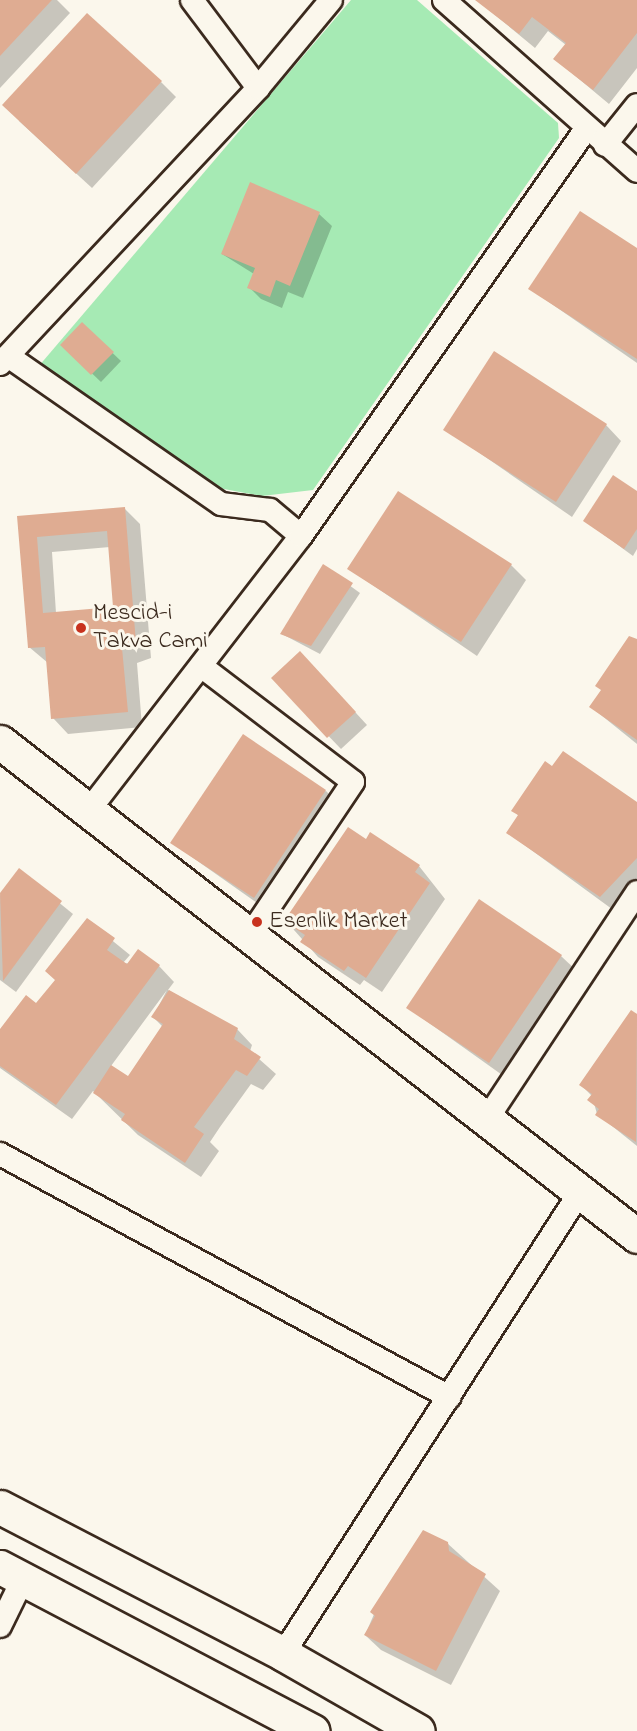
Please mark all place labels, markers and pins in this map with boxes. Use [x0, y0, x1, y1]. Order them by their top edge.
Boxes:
place label: Mescid-i Takva Cami [93, 600, 208, 656]
marker: Mescid-i Takva Cami [74, 621, 88, 635]
place label: Esenlik Market [269, 908, 408, 936]
marker: Esenlik Market [250, 915, 264, 929]

